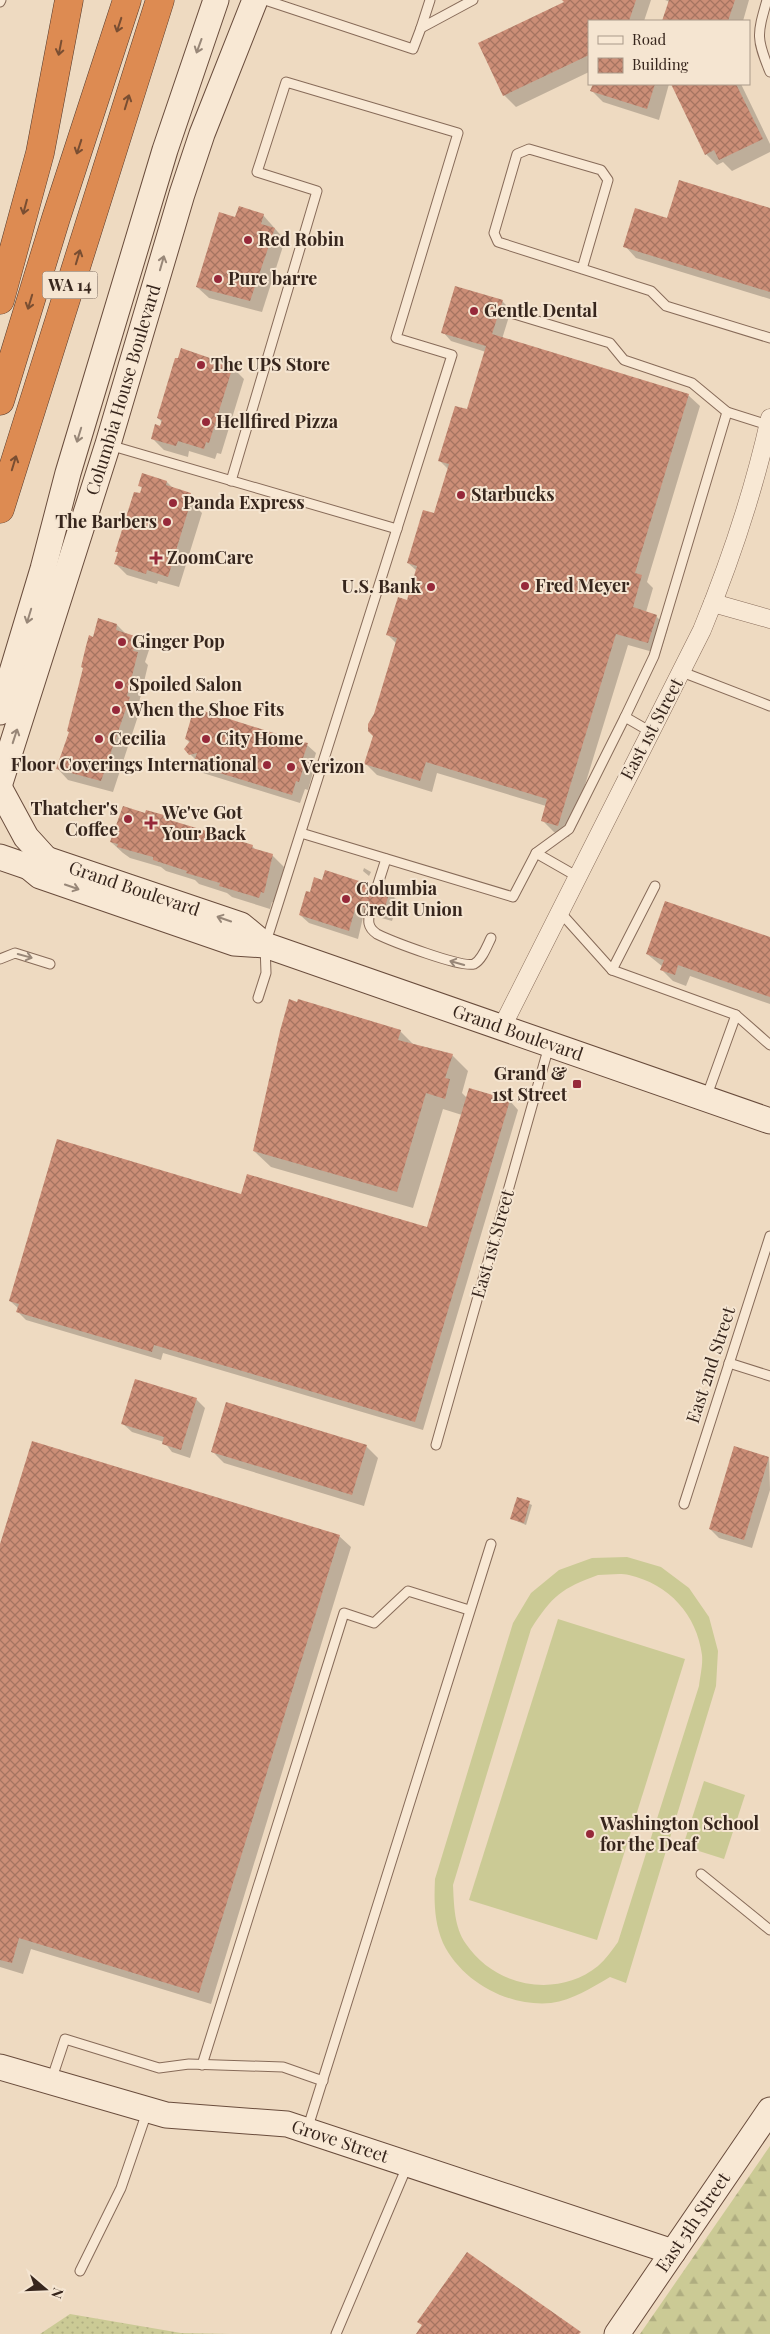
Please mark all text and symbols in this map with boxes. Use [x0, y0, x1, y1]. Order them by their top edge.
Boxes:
one-way arrow [114, 17, 123, 33]
legend [588, 20, 750, 85]
text: Road [632, 29, 666, 49]
one-way arrow [194, 38, 203, 53]
one-way arrow [54, 39, 64, 55]
text: Building [632, 54, 689, 74]
one-way arrow [122, 94, 132, 110]
one-way arrow [74, 138, 83, 154]
one-way arrow [20, 198, 29, 214]
place label: Red Robin [258, 227, 344, 251]
marker: Red Robin [242, 234, 254, 246]
one-way arrow [74, 250, 84, 266]
one-way arrow [157, 256, 167, 272]
place label: Pure barre [228, 266, 317, 290]
road number: WA 14 [42, 272, 98, 298]
marker: Pure barre [212, 273, 224, 285]
street label: Columbia House Boulevard [79, 281, 166, 498]
one-way arrow [25, 293, 35, 309]
place label: Gentle Dental [484, 298, 598, 322]
marker: Gentle Dental [468, 305, 480, 317]
place label: The UPS Store [211, 352, 330, 376]
marker: The UPS Store [195, 359, 207, 371]
place label: Hellfired Pizza [216, 409, 339, 433]
marker: Hellfired Pizza [200, 416, 212, 428]
one-way arrow [74, 427, 84, 443]
one-way arrow [10, 455, 20, 471]
place label: Starbucks [471, 482, 554, 506]
marker: Starbucks [455, 489, 467, 501]
place label: Panda Express [183, 490, 305, 514]
marker: Panda Express [167, 497, 179, 509]
place label: The Barbers [55, 509, 157, 533]
marker: The Barbers [161, 516, 173, 528]
place label: ZoomCare [167, 545, 254, 569]
marker: ZoomCare [149, 551, 163, 565]
place label: Fred Meyer [535, 573, 630, 597]
place label: U.S. Bank [342, 574, 421, 598]
marker: Fred Meyer [519, 580, 531, 592]
marker: U.S. Bank [425, 581, 437, 593]
one-way arrow [24, 608, 34, 624]
place label: Ginger Pop [132, 629, 225, 653]
marker: Ginger Pop [116, 636, 128, 648]
place label: Spoiled Salon [129, 672, 242, 696]
street label: East 1st Street [614, 673, 688, 784]
marker: Spoiled Salon [113, 679, 125, 691]
place label: When the Shoe Fits [125, 697, 284, 721]
marker: When the Shoe Fits [110, 704, 122, 716]
place label: Cecilia [109, 726, 167, 750]
place label: City Home [216, 726, 303, 750]
one-way arrow [10, 729, 20, 745]
marker: Cecilia [93, 733, 105, 745]
marker: City Home [200, 733, 212, 745]
place label: Floor Coverings International [11, 752, 257, 776]
place label: Verizon [300, 754, 365, 778]
marker: Floor Coverings International [261, 759, 273, 771]
marker: Verizon [285, 761, 297, 773]
place label: Thatcher's Coffee [30, 796, 118, 841]
place label: We've Got Your Back [161, 800, 246, 845]
marker: Thatcher's Coffee [122, 813, 134, 825]
marker: We've Got Your Back [144, 816, 158, 830]
street label: Grand Boulevard [66, 855, 204, 921]
place label: Columbia Credit Union [356, 876, 463, 921]
one-way arrow [64, 883, 80, 893]
marker: Columbia Credit Union [340, 893, 352, 905]
one-way arrow [217, 914, 233, 923]
one-way arrow [17, 952, 33, 961]
one-way arrow [449, 957, 465, 967]
street label: Grand Boulevard [450, 998, 587, 1066]
place label: Grand & 1st Street [492, 1061, 568, 1106]
marker: Grand & 1st Street [571, 1078, 583, 1090]
street label: East 1st Street [465, 1186, 519, 1301]
street label: East 2nd Street [680, 1303, 740, 1426]
place label: Washington School for the Deaf [599, 1811, 760, 1856]
marker: Washington School for the Deaf [584, 1828, 596, 1840]
street label: Grove Street [289, 2113, 392, 2168]
street label: East 5th Street [650, 2167, 735, 2277]
north arrow [20, 2264, 70, 2314]
text: N [47, 2286, 68, 2301]

